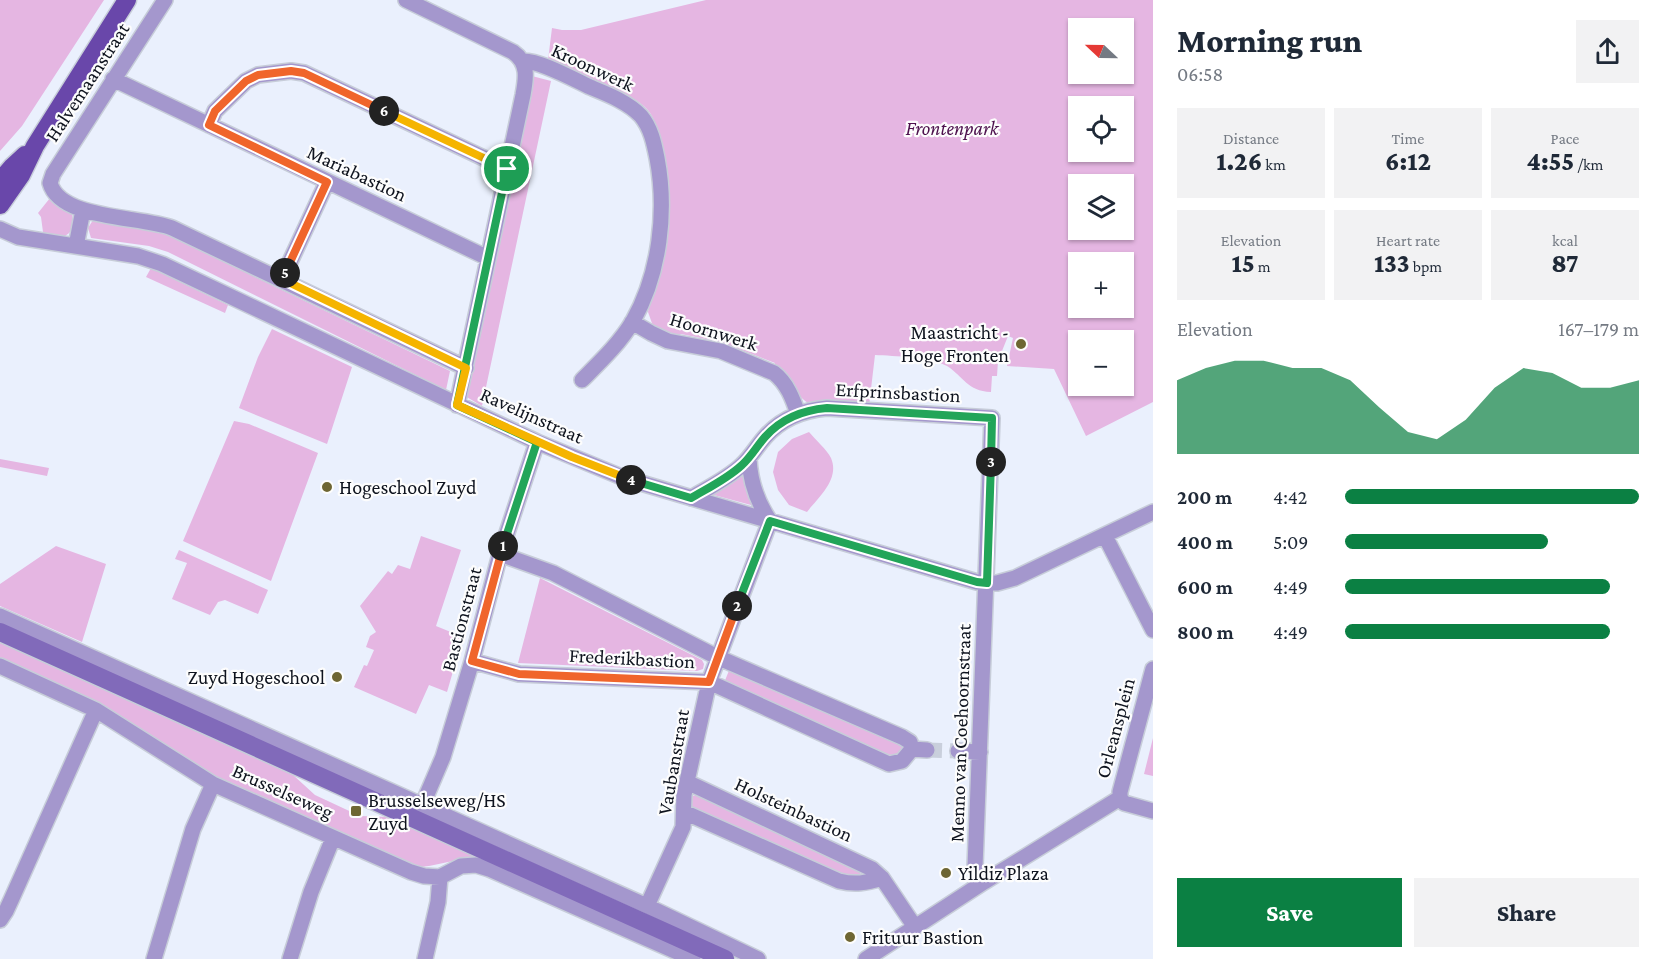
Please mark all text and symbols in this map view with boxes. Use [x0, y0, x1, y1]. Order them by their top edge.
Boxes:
street label: Halvemaanstraat [40, 18, 134, 145]
north arrow [1068, 18, 1134, 84]
map controls [1068, 18, 1134, 396]
button: share [1576, 20, 1639, 83]
text: Morning run [1177, 22, 1362, 59]
street label: Kroonwerk [548, 38, 638, 96]
text: 06:58 [1177, 63, 1223, 85]
pin: 6 [369, 96, 399, 126]
button: locate [1068, 96, 1134, 162]
text: 6 [380, 102, 388, 119]
park label: Frontenpark [905, 117, 1000, 140]
text: Distance [1223, 130, 1279, 147]
text: Time [1392, 130, 1424, 147]
text: Pace [1551, 130, 1579, 147]
street label: Mariabastion [304, 140, 411, 206]
pin [481, 143, 532, 194]
text: 1.26 [1216, 147, 1262, 176]
text: 6:12 [1385, 147, 1431, 176]
text: 4:55 [1527, 147, 1574, 176]
icon: arrive [490, 152, 523, 185]
text: km [1262, 156, 1286, 173]
text: /km [1574, 156, 1603, 173]
button: layers [1068, 174, 1134, 240]
text: Elevation [1221, 232, 1281, 249]
text: Heart rate [1376, 232, 1440, 249]
text: kcal [1552, 232, 1578, 249]
text: 15 [1232, 249, 1255, 278]
text: 133 [1374, 249, 1410, 278]
text: 87 [1551, 249, 1579, 278]
button: + [1068, 252, 1134, 318]
pin: 5 [270, 258, 300, 288]
text: m [1255, 258, 1271, 275]
text: bpm [1410, 258, 1442, 275]
text: 5 [281, 264, 289, 281]
street label: Hoornwerk [667, 307, 761, 355]
text: Elevation [1177, 318, 1253, 340]
text: 167–179 m [1558, 318, 1639, 340]
place label: Maastricht - Hoge Fronten [901, 321, 1009, 367]
button: − [1068, 330, 1134, 396]
marker: Maastricht - Hoge Fronten [1014, 337, 1028, 351]
street label: Erfprinsbastion [835, 378, 961, 407]
street label: Ravelijnstraat [477, 382, 587, 449]
pin: 3 [976, 447, 1006, 477]
text: 3 [987, 453, 995, 470]
pin: 4 [616, 465, 646, 495]
text: 4 [627, 471, 635, 488]
place label: Hogeschool Zuyd [339, 476, 477, 499]
marker: Hogeschool Zuyd [320, 480, 334, 494]
text: 200 m [1177, 486, 1232, 508]
text: 4:42 [1273, 486, 1307, 508]
pin: 1 [488, 531, 518, 561]
text: 400 m [1177, 531, 1233, 553]
text: 5:09 [1273, 531, 1308, 553]
text: 1 [500, 537, 506, 554]
street label: Bastionstraat [437, 564, 486, 673]
text: 600 m [1177, 576, 1233, 598]
text: 4:49 [1273, 576, 1308, 598]
pin: 2 [722, 591, 752, 621]
text: 2 [733, 597, 741, 614]
text: 800 m [1177, 621, 1234, 643]
text: 4:49 [1273, 621, 1308, 643]
street label: Menno van Coehoornstraat [945, 623, 975, 843]
street label: Frederikbastion [568, 644, 696, 672]
place label: Zuyd Hogeschool [188, 666, 325, 689]
marker: Zuyd Hogeschool [330, 670, 344, 684]
street label: Orleansplein [1091, 675, 1140, 781]
street label: Vaubanstraat [653, 707, 693, 817]
street label: Brusselseweg [229, 759, 337, 824]
street label: Holsteinbastion [732, 772, 857, 846]
place label: Brusselseweg/HS Zuyd [368, 789, 506, 835]
marker: Brusselseweg/HS Zuyd [349, 804, 363, 818]
place label: Yildiz Plaza [958, 862, 1049, 884]
marker: Yildiz Plaza [939, 866, 953, 880]
button: Save [1177, 878, 1402, 947]
button: Share [1414, 878, 1639, 947]
place label: Frituur Bastion [862, 926, 984, 948]
marker: Frituur Bastion [843, 930, 857, 944]

